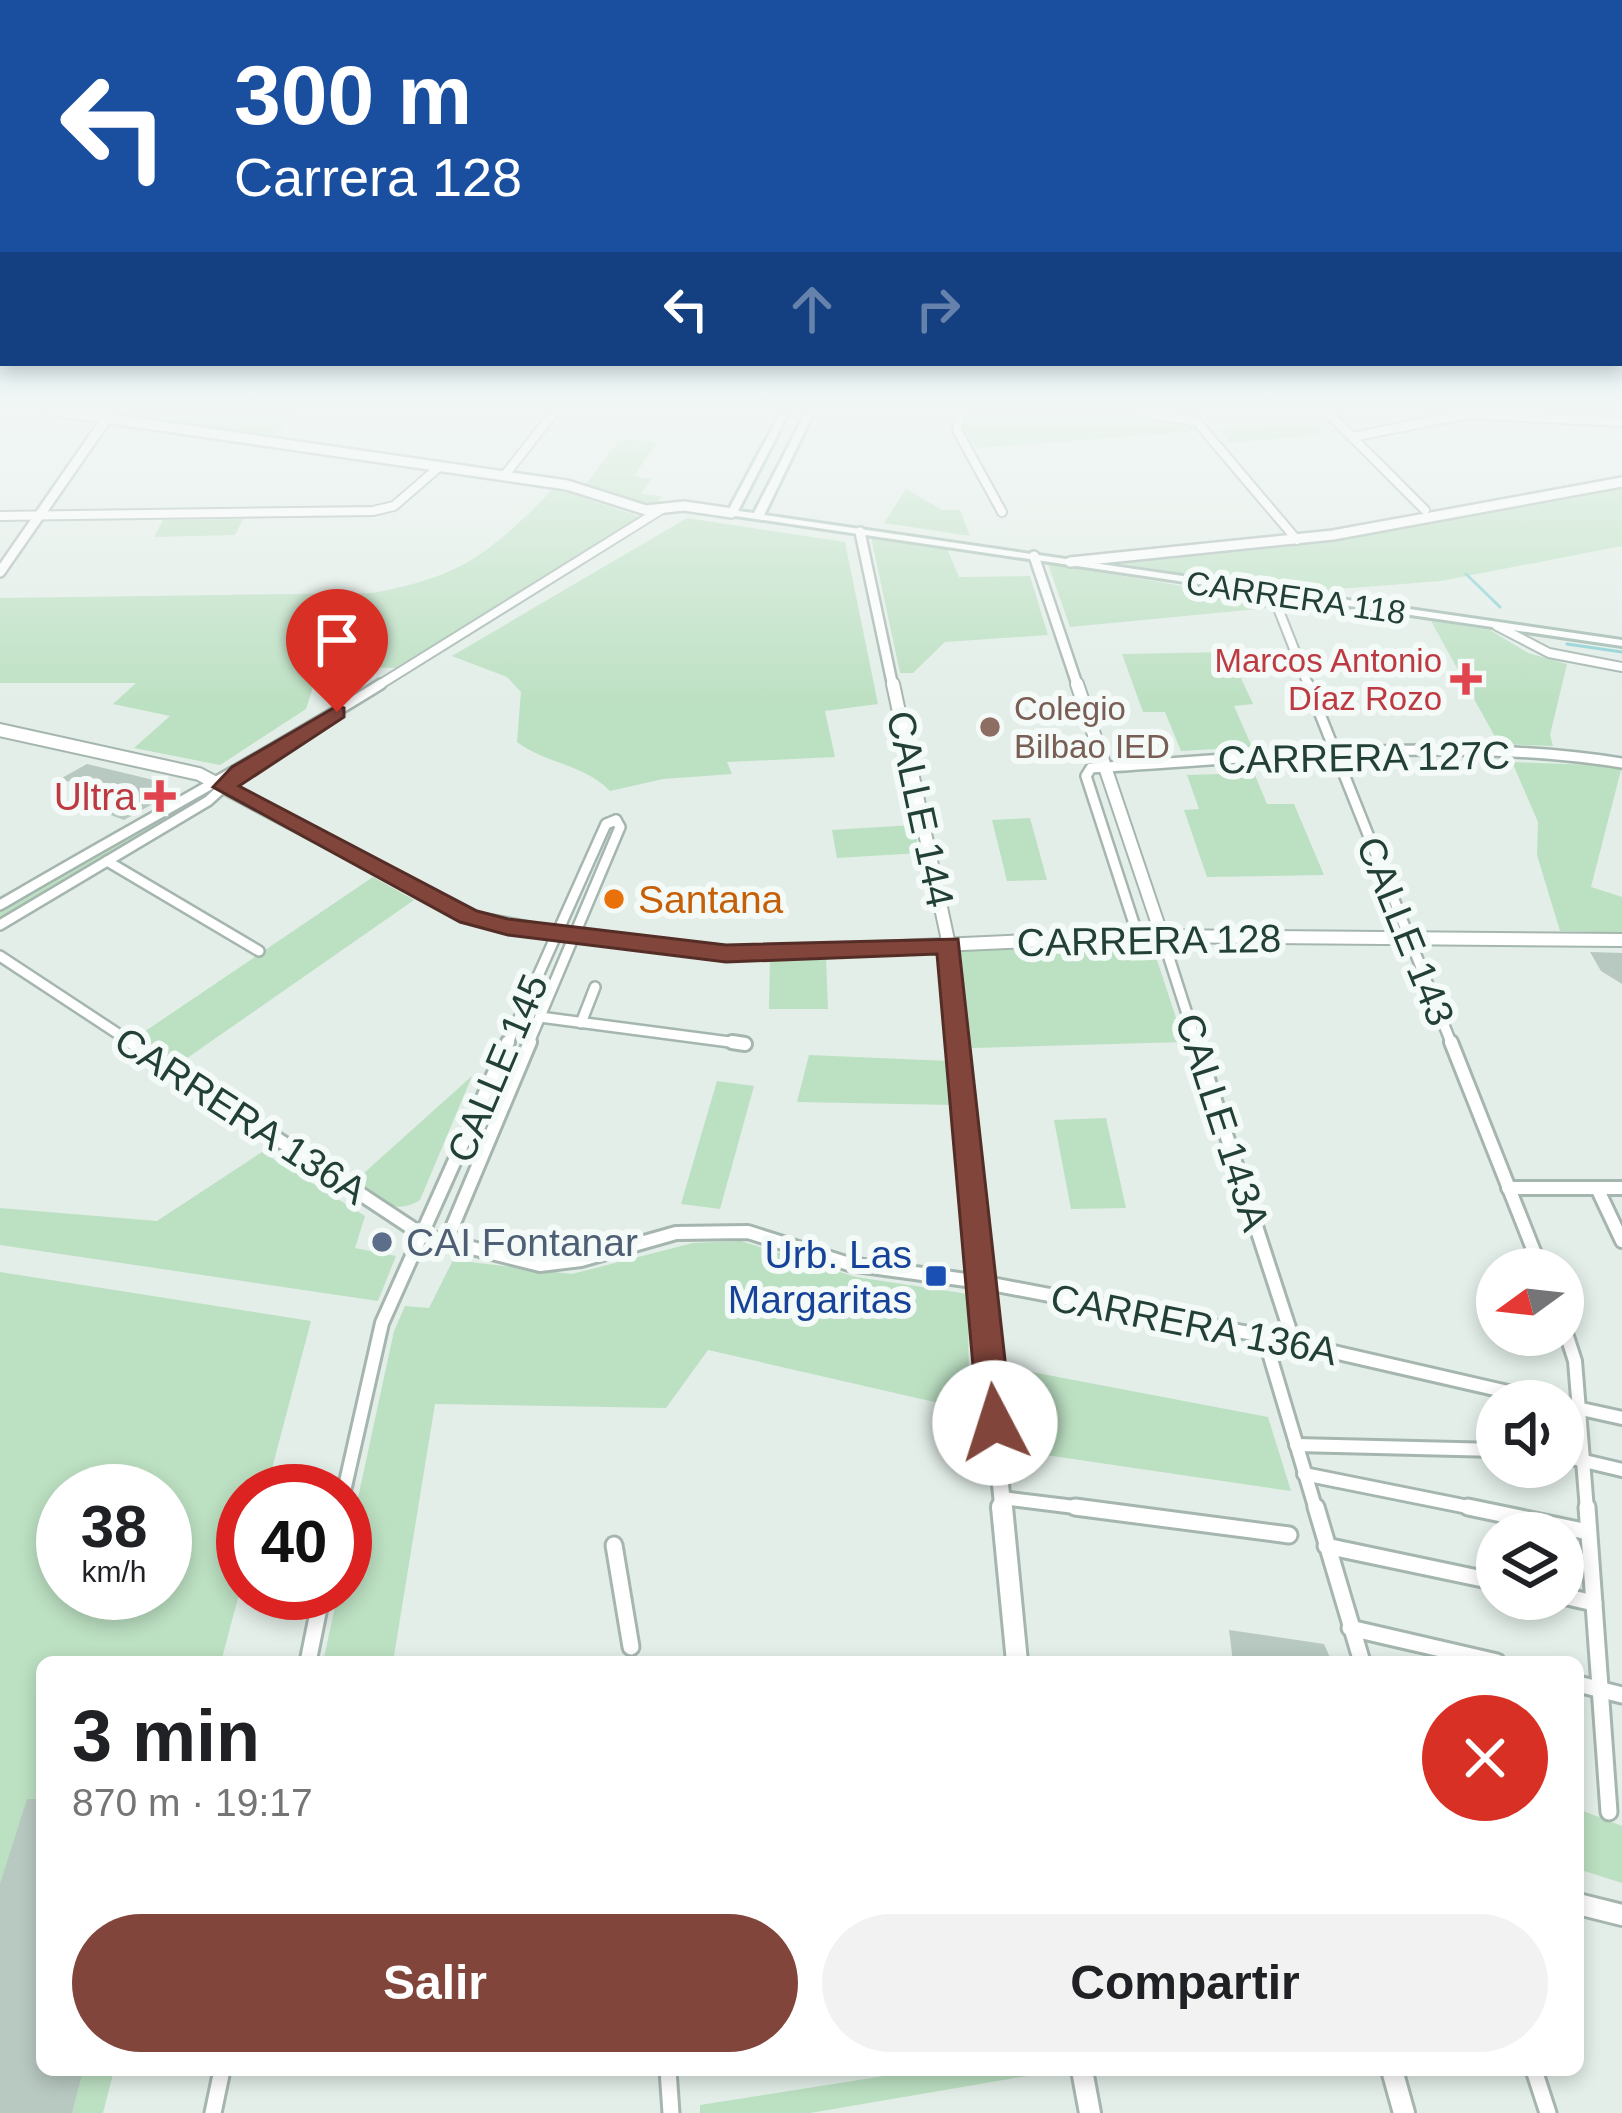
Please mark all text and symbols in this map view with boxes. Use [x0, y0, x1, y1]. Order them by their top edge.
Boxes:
icon: left [36, 48, 192, 204]
text: 300 m [234, 48, 472, 142]
text: Carrera 128 [234, 147, 522, 207]
icon: left [653, 276, 719, 342]
icon: ahead [779, 276, 845, 342]
icon: right [905, 276, 971, 342]
street label: CARRERA 118 [1184, 564, 1408, 631]
pin [286, 589, 388, 712]
icon: arrive [304, 607, 370, 673]
place label: Marcos Antonio Díaz Rozo [1215, 642, 1442, 717]
marker: Marcos Antonio Díaz Rozo [1453, 666, 1479, 692]
place label: Colegio Bilbao IED [1014, 690, 1170, 765]
street label: CALLE 144 [879, 707, 962, 911]
marker: Colegio Bilbao IED [977, 714, 1003, 740]
street label: CARRERA 127C [1217, 733, 1511, 782]
place label: Ultra [54, 775, 136, 818]
marker: Ultra [147, 783, 173, 809]
street label: CALLE 143 [1348, 831, 1463, 1032]
place label: Santana [638, 878, 784, 921]
marker: Santana [601, 886, 627, 912]
street label: CARRERA 128 [1016, 917, 1282, 964]
street label: CALLE 145 [439, 968, 556, 1168]
street label: CALLE 143A [1167, 1008, 1278, 1236]
street label: CARRERA 136A [107, 1018, 374, 1213]
place label: CAI Fontanar [406, 1221, 638, 1264]
marker: CAI Fontanar [369, 1229, 395, 1255]
place label: Urb. Las Margaritas [728, 1233, 912, 1321]
north arrow [1476, 1248, 1584, 1356]
map controls [1476, 1248, 1584, 1620]
marker: Urb. Las Margaritas [923, 1263, 949, 1289]
street label: CARRERA 136A [1047, 1276, 1341, 1373]
position arrow [932, 1360, 1058, 1486]
button: sound [1476, 1380, 1584, 1488]
speed limit sign: 40 [216, 1464, 372, 1620]
text: 38 [81, 1493, 147, 1560]
button: layers [1476, 1512, 1584, 1620]
text: km/h [81, 1555, 147, 1588]
button: close [1422, 1695, 1548, 1821]
text: 3 min [72, 1696, 260, 1776]
text: 870 m · 19:17 [72, 1781, 313, 1824]
button: Salir [72, 1914, 798, 2052]
button: Compartir [822, 1914, 1548, 2052]

